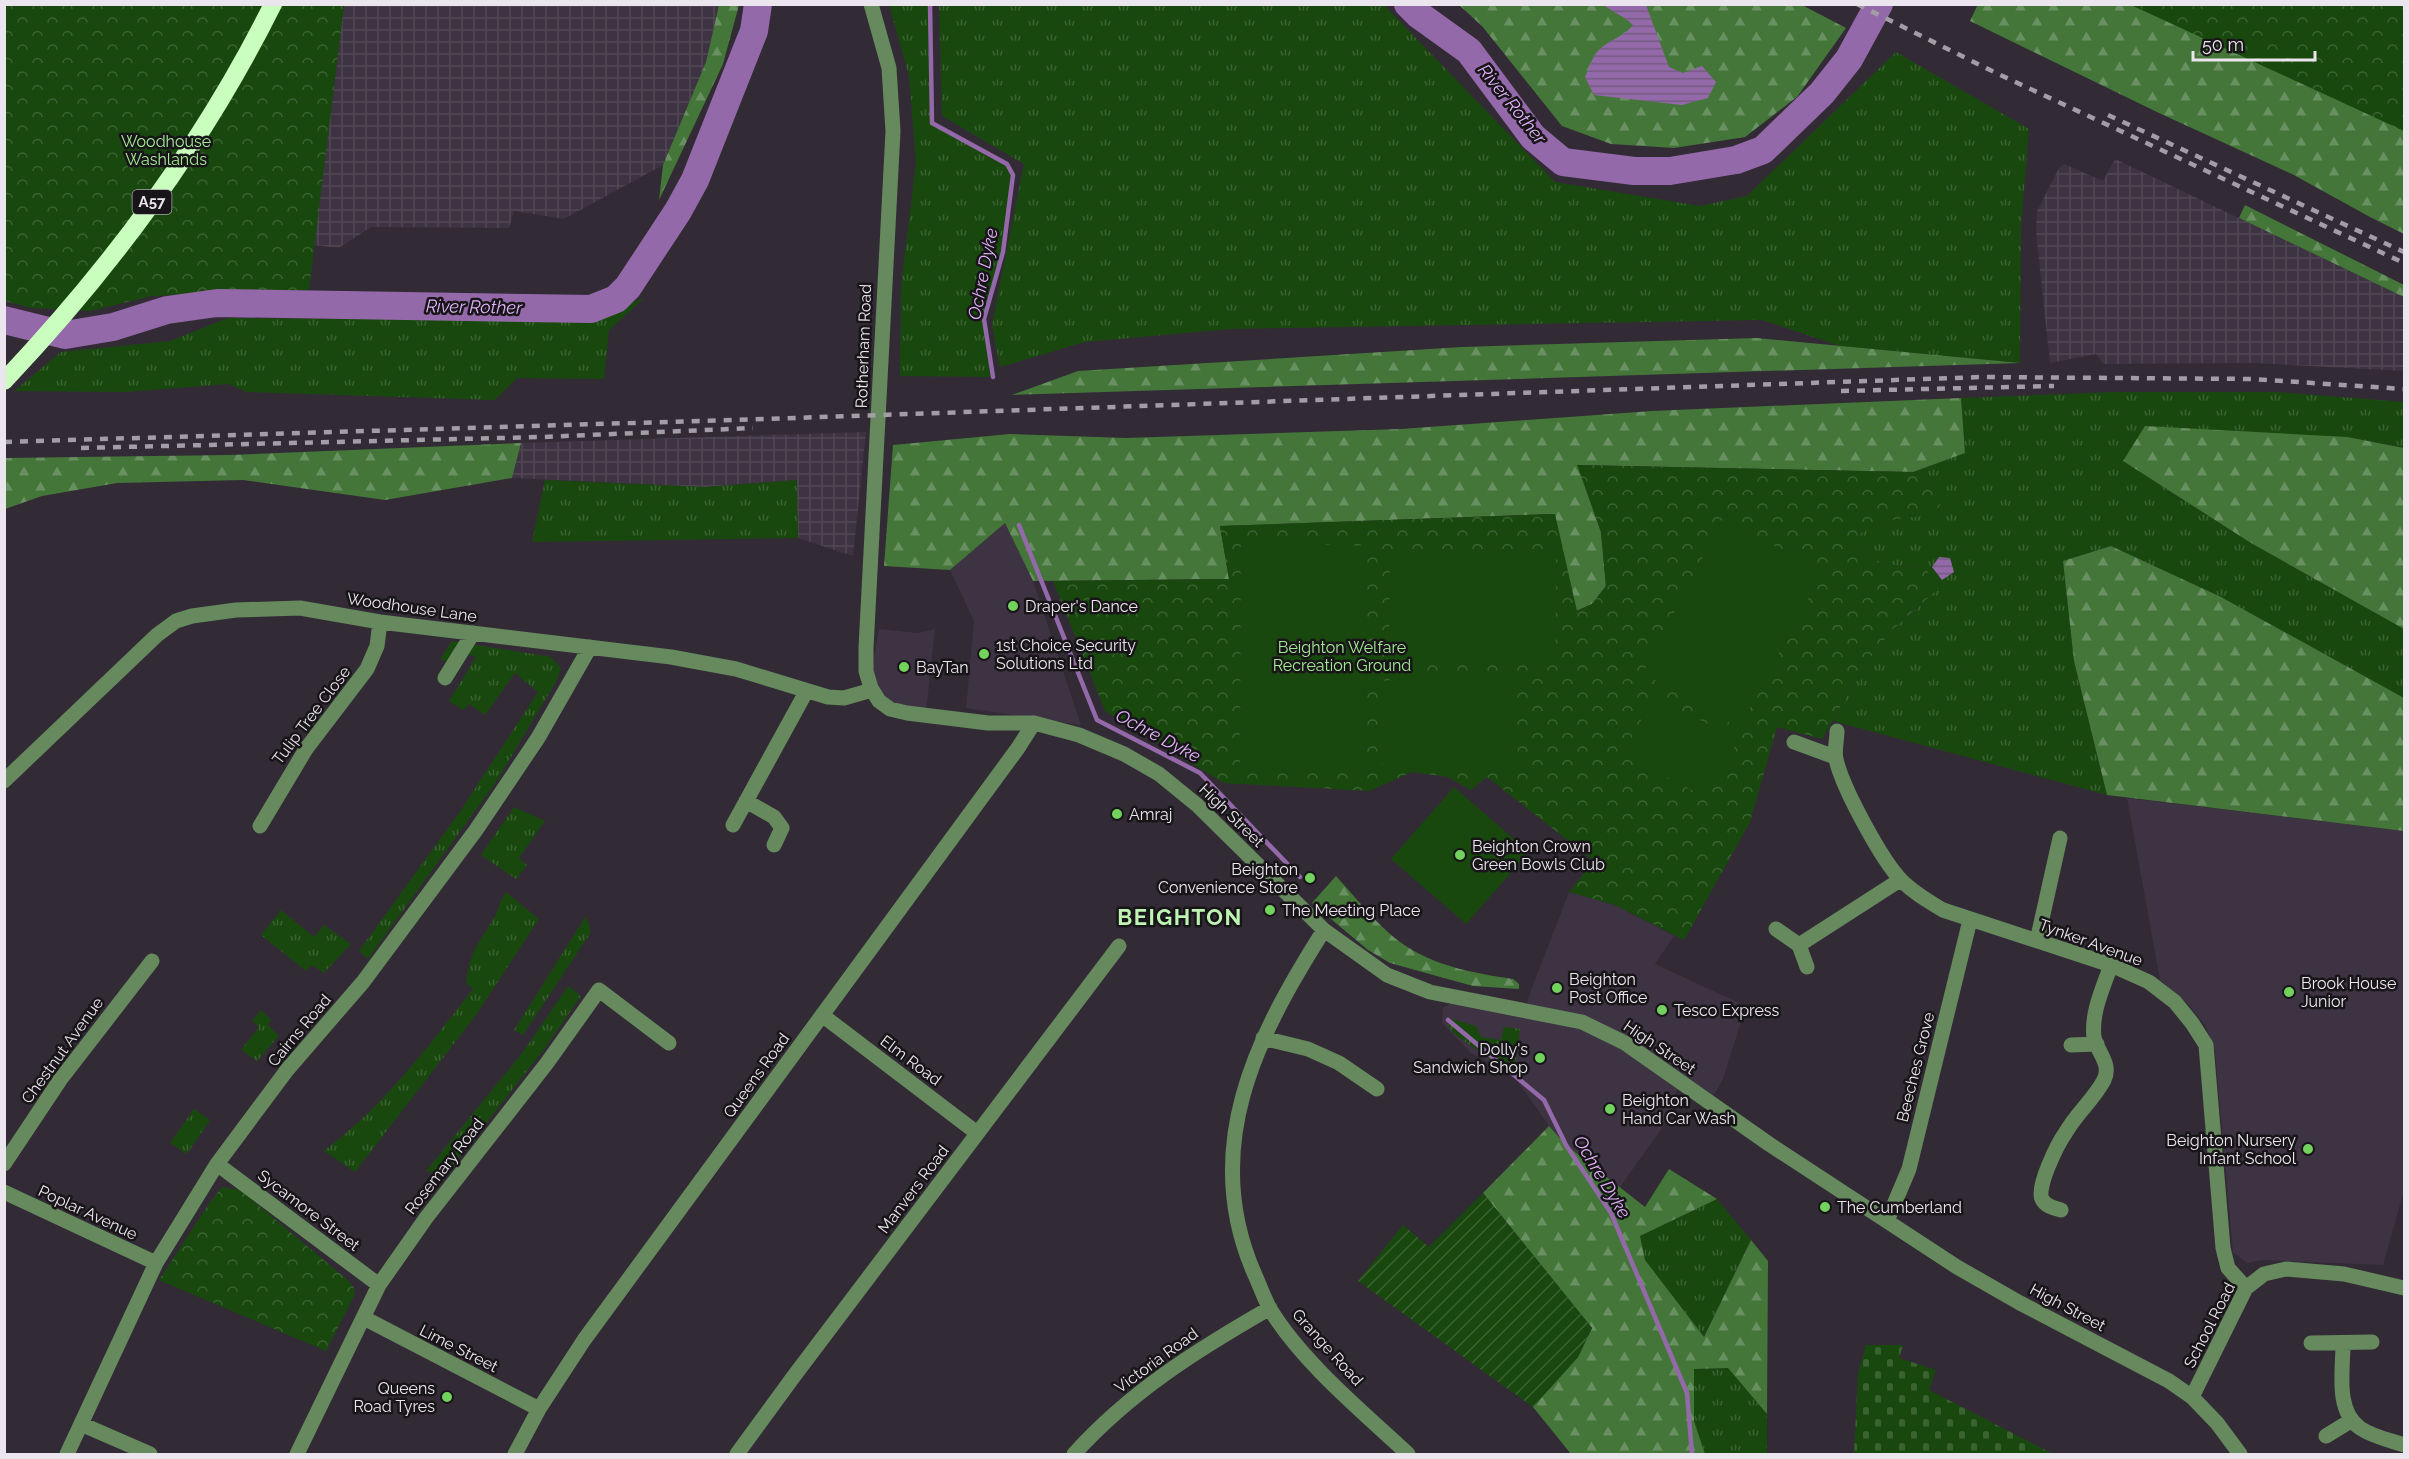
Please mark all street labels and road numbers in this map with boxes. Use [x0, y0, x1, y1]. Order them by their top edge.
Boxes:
road number: A57 [132, 190, 172, 214]
street label: Rotherham Road [852, 283, 875, 409]
street label: Woodhouse Lane [346, 589, 478, 626]
street label: Tulip Tree Close [268, 663, 354, 768]
street label: High Street [1195, 780, 1269, 851]
street label: Tynker Avenue [2036, 915, 2145, 970]
street label: Cairns Road [264, 990, 335, 1070]
street label: Chestnut Avenue [17, 993, 107, 1107]
street label: Beeches Grove [1893, 1010, 1938, 1124]
street label: High Street [1620, 1016, 1700, 1079]
street label: Queens Road [719, 1029, 793, 1121]
street label: Elm Road [877, 1031, 945, 1089]
street label: Rosemary Road [401, 1115, 488, 1218]
street label: Manvers Road [874, 1142, 953, 1237]
street label: Sycamore Street [254, 1166, 364, 1255]
street label: Poplar Avenue [35, 1181, 140, 1244]
street label: School Road [2180, 1279, 2239, 1371]
street label: High Street [2027, 1280, 2109, 1336]
street label: Grange Road [1288, 1305, 1367, 1390]
street label: Lime Street [416, 1321, 502, 1377]
street label: Victoria Road [1111, 1324, 1202, 1397]

